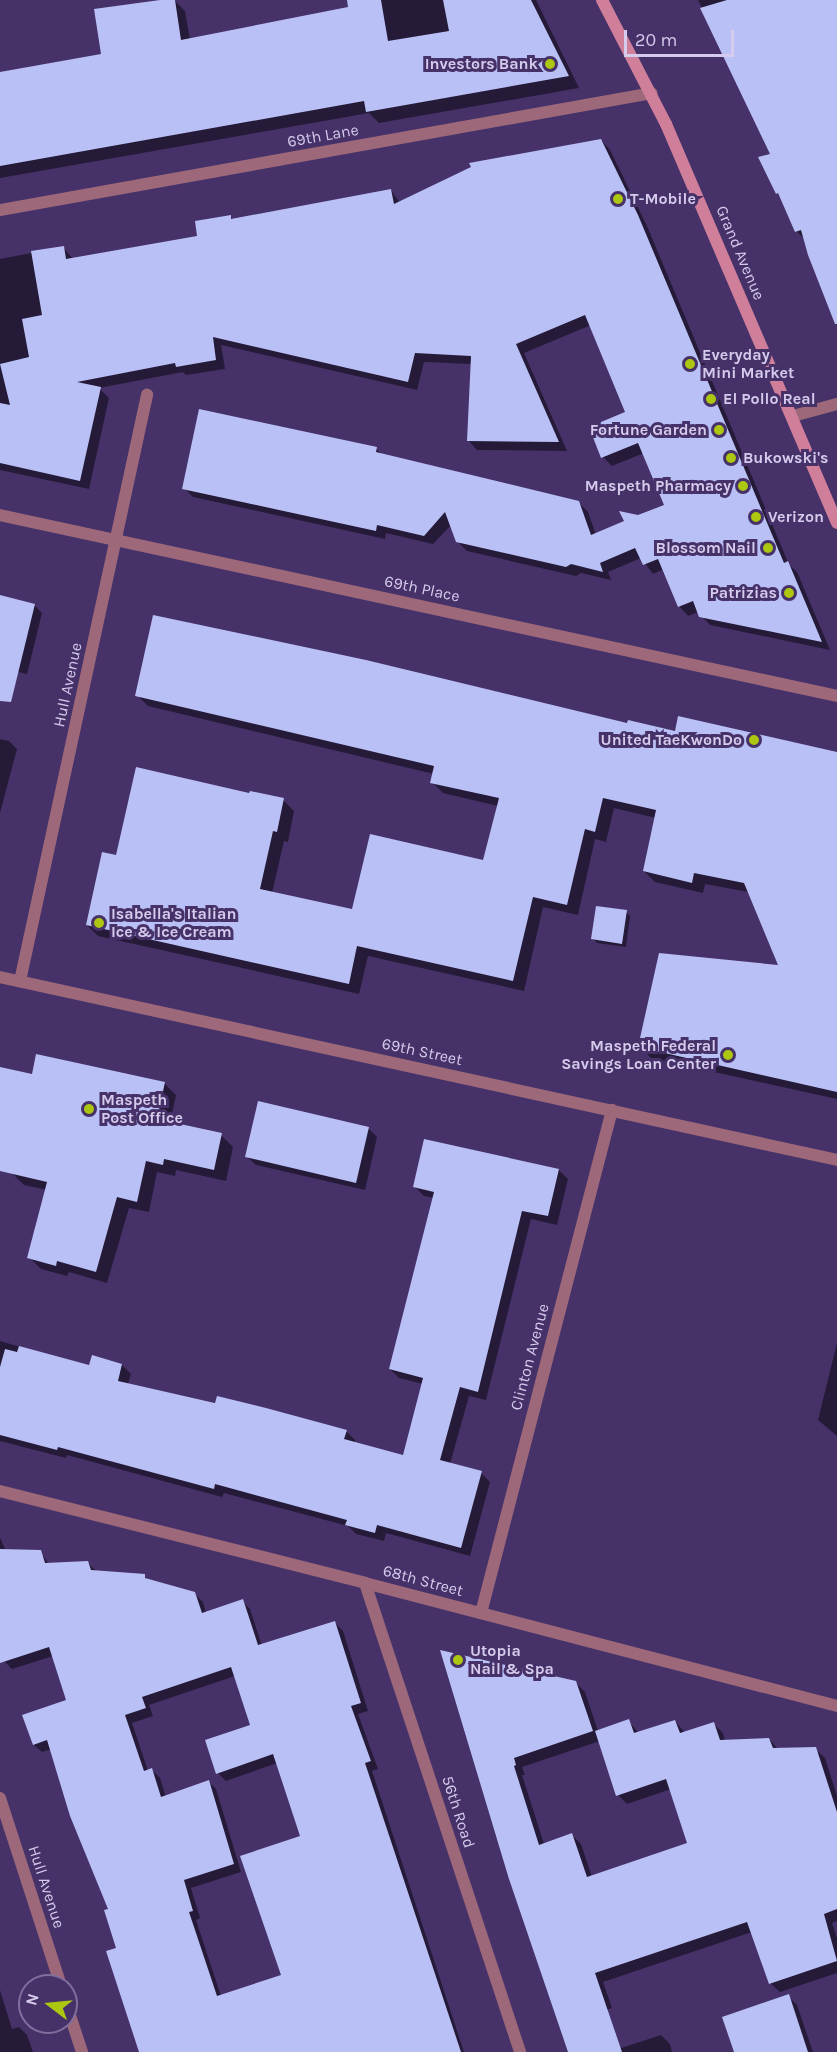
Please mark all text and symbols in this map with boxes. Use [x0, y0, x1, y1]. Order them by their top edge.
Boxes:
scale bar [627, 18, 736, 56]
text: 20 m [635, 29, 677, 51]
place label: Investors Bank [425, 54, 538, 74]
marker: Investors Bank [543, 57, 557, 71]
street label: 69th Lane [286, 120, 360, 152]
place label: T-Mobile [630, 189, 696, 209]
marker: T-Mobile [611, 192, 625, 206]
street label: Grand Avenue [712, 203, 768, 303]
place label: Everyday Mini Market [702, 345, 794, 383]
marker: Everyday Mini Market [683, 357, 697, 371]
place label: El Pollo Real [723, 389, 816, 409]
marker: El Pollo Real [704, 392, 718, 406]
place label: Fortune Garden [590, 420, 707, 440]
marker: Fortune Garden [712, 423, 726, 437]
place label: Bukowski's [743, 448, 829, 468]
marker: Bukowski's [724, 451, 738, 465]
place label: Maspeth Pharmacy [585, 476, 731, 496]
marker: Maspeth Pharmacy [736, 479, 750, 493]
place label: Verizon [768, 507, 824, 527]
marker: Verizon [749, 510, 763, 524]
place label: Blossom Nail [656, 538, 756, 558]
marker: Blossom Nail [761, 541, 775, 555]
street label: 69th Place [383, 572, 461, 606]
place label: Patrizias [710, 583, 777, 603]
marker: Patrizias [782, 586, 796, 600]
street label: Hull Avenue [50, 641, 86, 729]
place label: United TaeKwonDo [601, 730, 742, 750]
marker: United TaeKwonDo [747, 733, 761, 747]
place label: Isabella's Italian Ice & Ice Cream [111, 904, 236, 942]
marker: Isabella's Italian Ice & Ice Cream [92, 916, 106, 930]
street label: 69th Street [380, 1034, 464, 1070]
place label: Maspeth Federal Savings Loan Center [561, 1036, 716, 1074]
marker: Maspeth Federal Savings Loan Center [721, 1048, 735, 1062]
place label: Maspeth Post Office [101, 1090, 183, 1128]
marker: Maspeth Post Office [82, 1102, 96, 1116]
street label: Clinton Avenue [507, 1302, 553, 1412]
street label: 68th Street [381, 1561, 465, 1601]
place label: Utopia Nail & Spa [470, 1641, 554, 1679]
marker: Utopia Nail & Spa [451, 1653, 465, 1667]
street label: 56th Road [437, 1774, 479, 1850]
street label: Hull Avenue [24, 1843, 68, 1931]
north arrow [18, 1974, 78, 2034]
text: N [21, 1991, 43, 2008]

